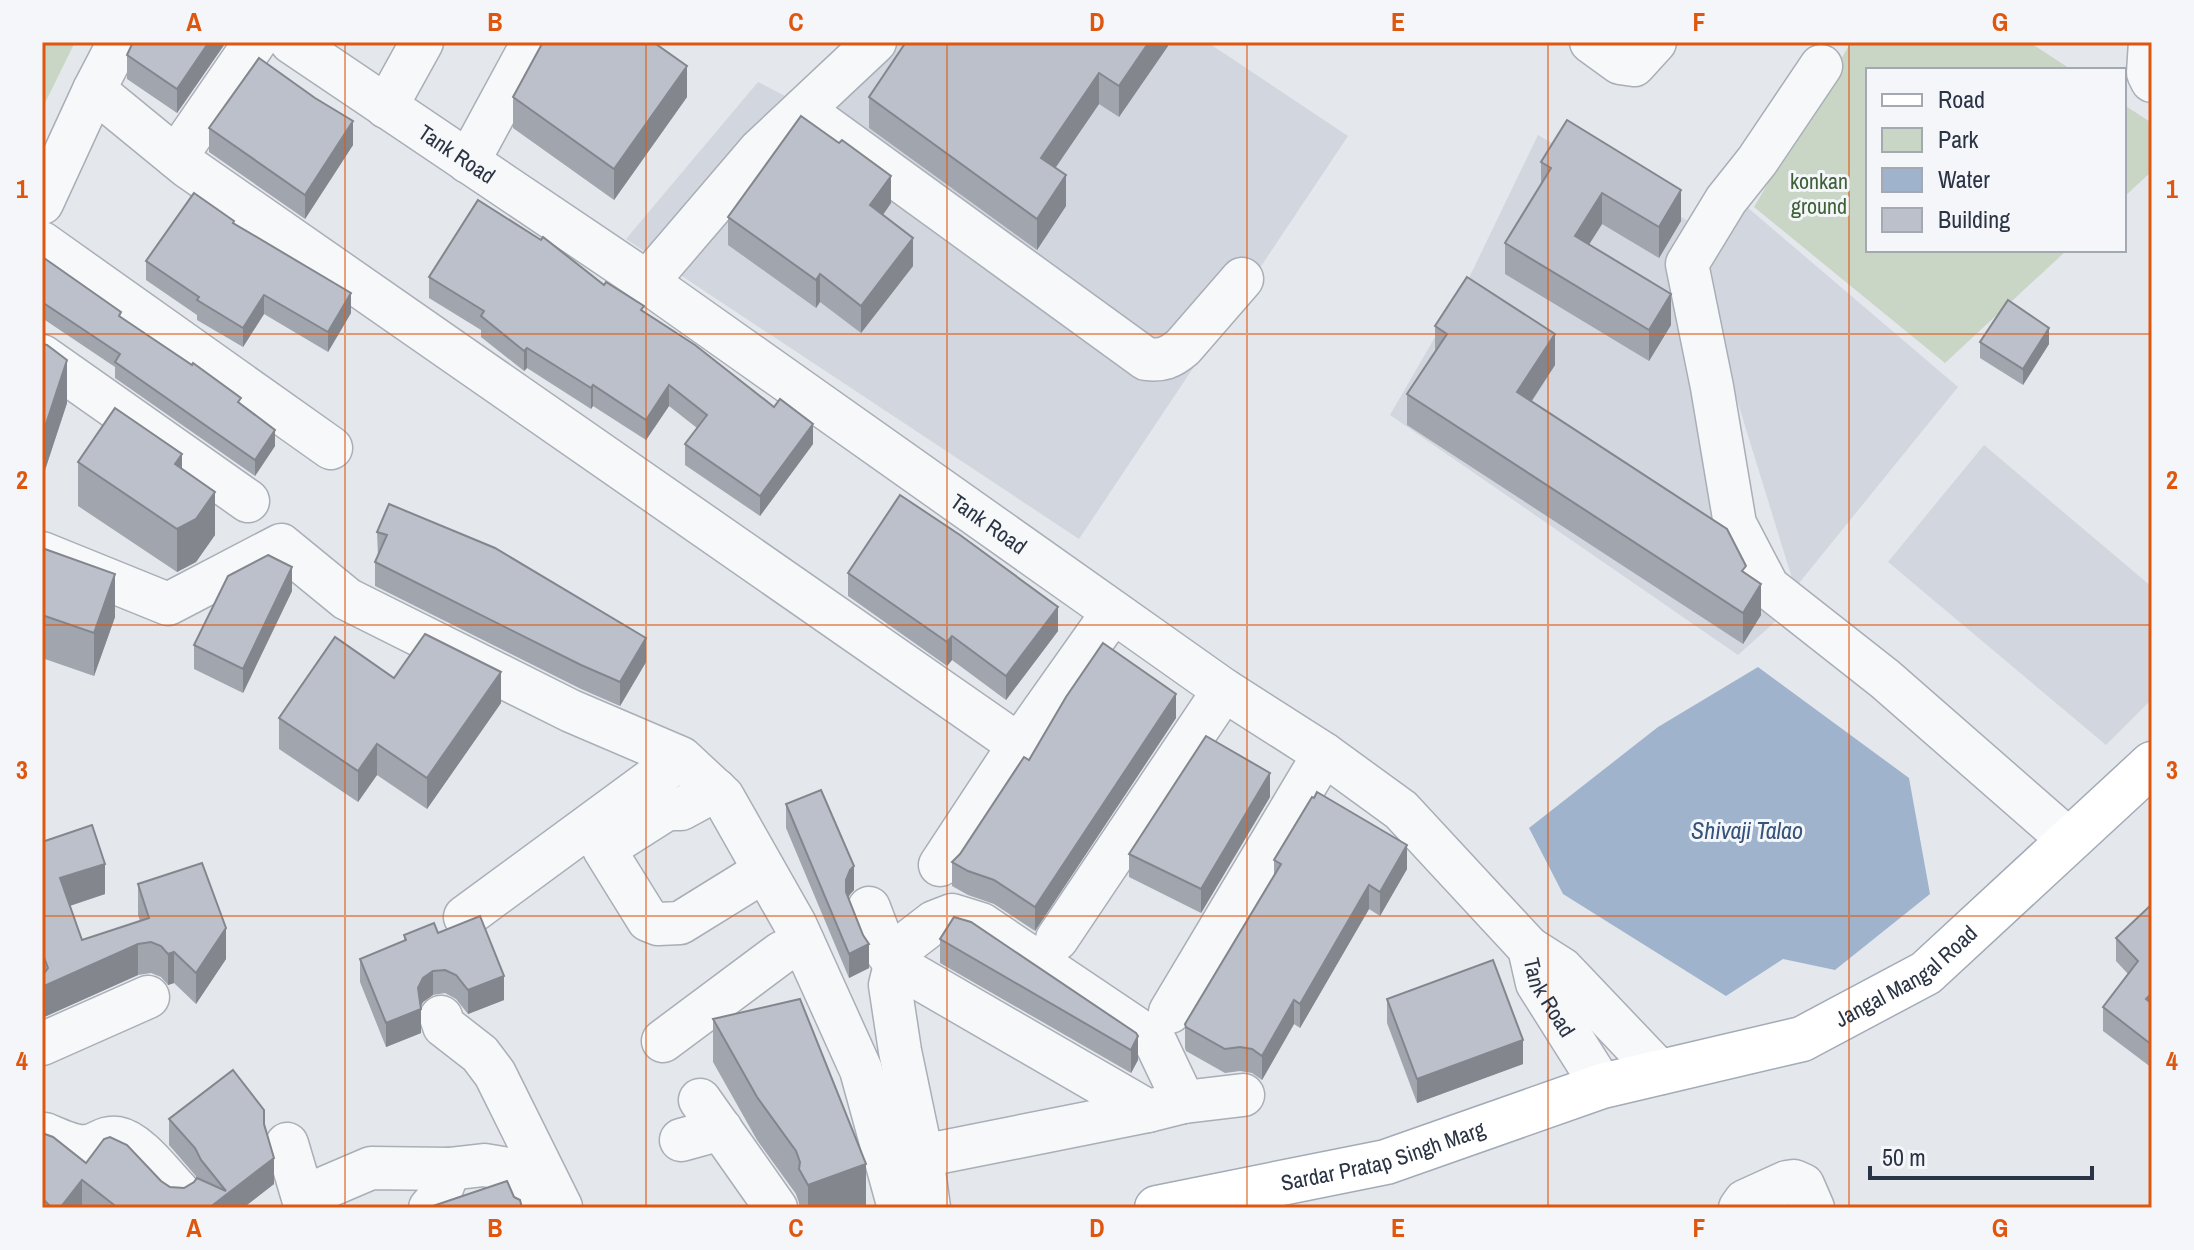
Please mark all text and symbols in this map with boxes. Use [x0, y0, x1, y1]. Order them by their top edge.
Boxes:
text: A [186, 4, 202, 39]
text: B [487, 4, 503, 39]
text: C [788, 4, 804, 39]
text: D [1089, 4, 1105, 39]
text: E [1391, 4, 1405, 39]
text: F [1692, 4, 1706, 39]
text: G [1992, 4, 2008, 39]
legend [1866, 68, 2126, 252]
text: Road [1938, 83, 1985, 115]
street label: Tank Road [413, 117, 501, 190]
text: Park [1938, 123, 1979, 155]
text: Water [1938, 163, 1990, 195]
park label: konkan ground [1790, 166, 1848, 221]
text: 1 [16, 171, 28, 206]
text: 1 [2166, 171, 2178, 206]
text: Building [1938, 203, 2010, 235]
text: 2 [16, 462, 28, 497]
text: 2 [2166, 462, 2178, 497]
street label: Tank Road [945, 486, 1033, 561]
text: 3 [16, 752, 28, 787]
text: 3 [2166, 752, 2178, 787]
water label: Shivaji Talao [1691, 814, 1803, 846]
street label: Jangal Mangal Road [1830, 918, 1983, 1034]
street label: Tank Road [1517, 955, 1582, 1043]
text: 4 [16, 1043, 28, 1078]
text: 4 [2166, 1043, 2178, 1078]
street label: Sardar Pratap Singh Marg [1278, 1113, 1489, 1198]
scale bar [1870, 1130, 2092, 1180]
text: 50 m [1882, 1141, 1926, 1173]
text: A [186, 1210, 202, 1245]
text: B [487, 1210, 503, 1245]
text: C [788, 1210, 804, 1245]
text: D [1089, 1210, 1105, 1245]
text: E [1391, 1210, 1405, 1245]
text: F [1692, 1210, 1706, 1245]
text: G [1992, 1210, 2008, 1245]

